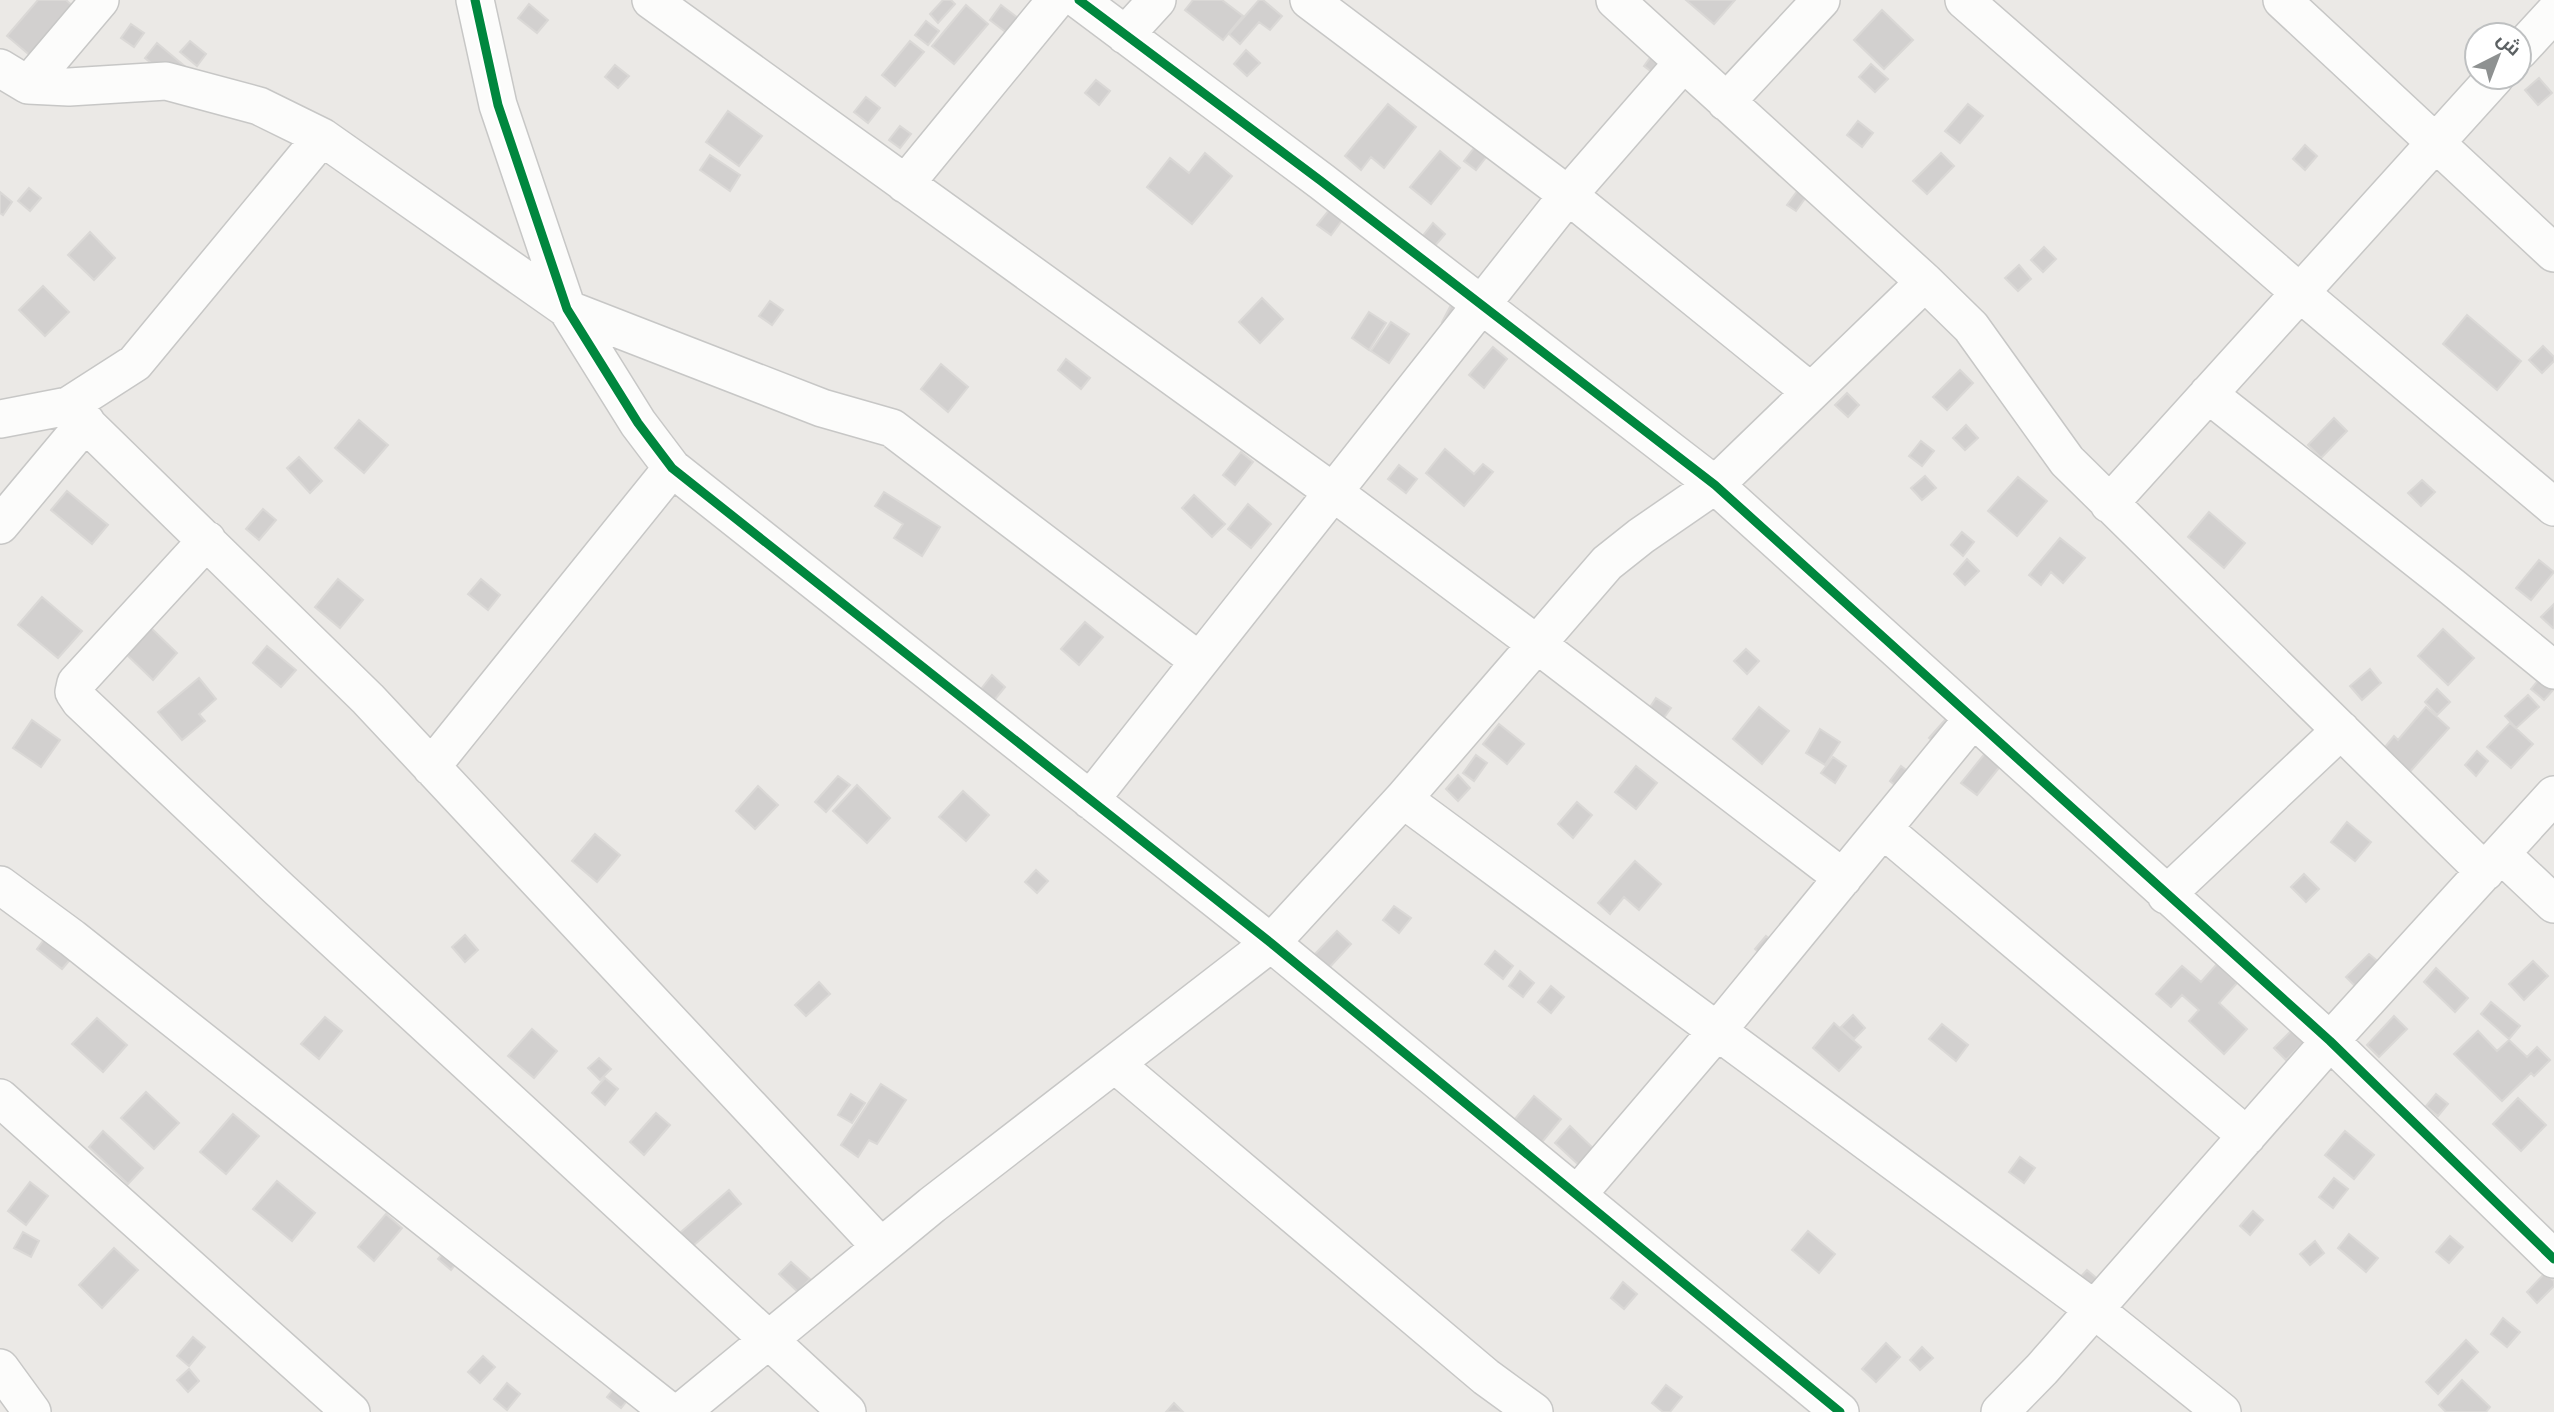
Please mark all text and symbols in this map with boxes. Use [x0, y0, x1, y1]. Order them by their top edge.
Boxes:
north arrow [2463, 21, 2533, 91]
text: ش [2491, 24, 2528, 62]

